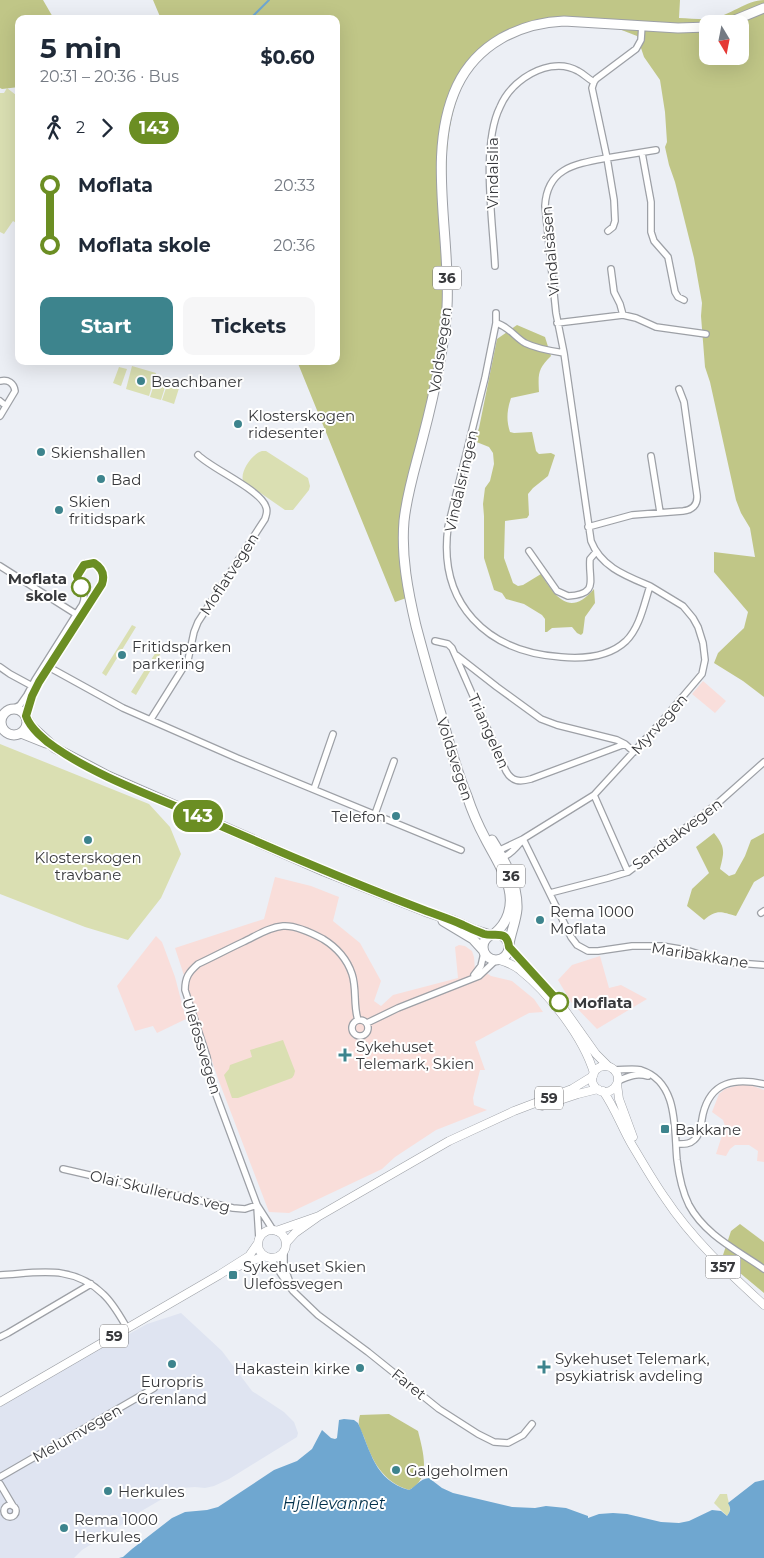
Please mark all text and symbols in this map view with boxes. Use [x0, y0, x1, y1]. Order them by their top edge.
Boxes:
north arrow [699, 15, 749, 65]
map controls [699, 15, 749, 65]
text: 5 min [40, 31, 122, 65]
text: $0.60 [260, 46, 315, 69]
text: 20:31 – 20:36 · Bus [40, 67, 179, 86]
icon: walk [40, 114, 68, 142]
icon: forward [93, 114, 121, 142]
text: 143 [139, 117, 169, 139]
text: 2 [76, 118, 85, 137]
street label: Vindalslia [483, 137, 502, 209]
text: Moflata [78, 174, 153, 197]
text: 20:33 [274, 176, 315, 195]
street label: Vindalsåsen [537, 205, 563, 297]
text: Moflata skole [78, 234, 211, 257]
text: 20:36 [273, 236, 315, 255]
road number: 36 [433, 266, 461, 290]
button: Start [40, 297, 173, 355]
button: Tickets [183, 297, 315, 355]
street label: Voldsvegen [425, 306, 455, 394]
place label: Beachbaner [151, 372, 243, 391]
marker: Beachbaner [135, 375, 147, 387]
place label: Klosterskogen ridesenter [248, 406, 355, 442]
marker: Klosterskogen ridesenter [232, 418, 244, 430]
street label: Vindalsringen [440, 428, 482, 534]
place label: Skienshallen [51, 443, 146, 462]
marker: Skienshallen [35, 446, 47, 458]
place label: Bad [111, 470, 141, 489]
marker: Bad [95, 473, 107, 485]
place label: Skien fritidspark [69, 492, 145, 528]
marker: Skien fritidspark [53, 504, 65, 516]
street label: Moflatvegen [195, 529, 263, 619]
place label: Moflata skole [8, 569, 67, 605]
marker: Moflata skole [71, 577, 91, 597]
place label: Fritidsparken parkering [132, 637, 232, 673]
marker: Fritidsparken parkering [116, 649, 128, 661]
street label: Myrvegen [627, 690, 691, 758]
street label: Triangelen [464, 691, 514, 771]
street label: Voldsvegen [433, 715, 477, 803]
street label: Sandtakvegen [628, 794, 726, 874]
line badge: 143 [169, 800, 227, 832]
text: 143 [183, 805, 213, 827]
place label: Telefon [332, 807, 386, 826]
marker: Telefon [390, 810, 402, 822]
marker: Klosterskogen travbane [82, 834, 94, 846]
place label: Klosterskogen travbane [34, 848, 142, 884]
road number: 36 [497, 864, 525, 888]
place label: Rema 1000 Moflata [550, 902, 634, 938]
marker: Rema 1000 Moflata [534, 914, 546, 926]
street label: Maribakkane [650, 938, 750, 972]
marker: Moflata [549, 992, 569, 1012]
place label: Moflata [573, 993, 632, 1012]
street label: Ulefossvegen [178, 995, 226, 1097]
place label: Sykehuset Telemark, Skien [356, 1037, 474, 1073]
marker: Sykehuset Telemark, Skien [338, 1048, 352, 1062]
road number: 59 [535, 1086, 563, 1110]
place label: Bakkane [675, 1120, 741, 1139]
marker: Bakkane [659, 1123, 671, 1135]
street label: Olai Skulleruds veg [88, 1166, 232, 1216]
road number: 357 [706, 1256, 740, 1278]
place label: Sykehuset Skien Ulefossvegen [243, 1257, 366, 1293]
marker: Sykehuset Skien Ulefossvegen [227, 1269, 239, 1281]
road number: 59 [100, 1324, 128, 1348]
place label: Sykehuset Telemark, psykiatrisk avdeling [555, 1349, 710, 1385]
marker: Europris Grenland [166, 1358, 178, 1370]
place label: Hakastein kirke [234, 1359, 350, 1378]
marker: Sykehuset Telemark, psykiatrisk avdeling [537, 1360, 551, 1374]
marker: Hakastein kirke [354, 1362, 366, 1374]
street label: Faret [388, 1364, 430, 1404]
place label: Europris Grenland [137, 1372, 207, 1408]
street label: Melumvegen [29, 1400, 125, 1466]
place label: Galgeholmen [406, 1461, 509, 1480]
marker: Galgeholmen [390, 1464, 402, 1476]
place label: Herkules [118, 1482, 184, 1501]
marker: Herkules [102, 1485, 114, 1497]
water label: Hjellevannet [283, 1494, 386, 1513]
place label: Rema 1000 Herkules [74, 1510, 158, 1546]
marker: Rema 1000 Herkules [58, 1522, 70, 1534]

